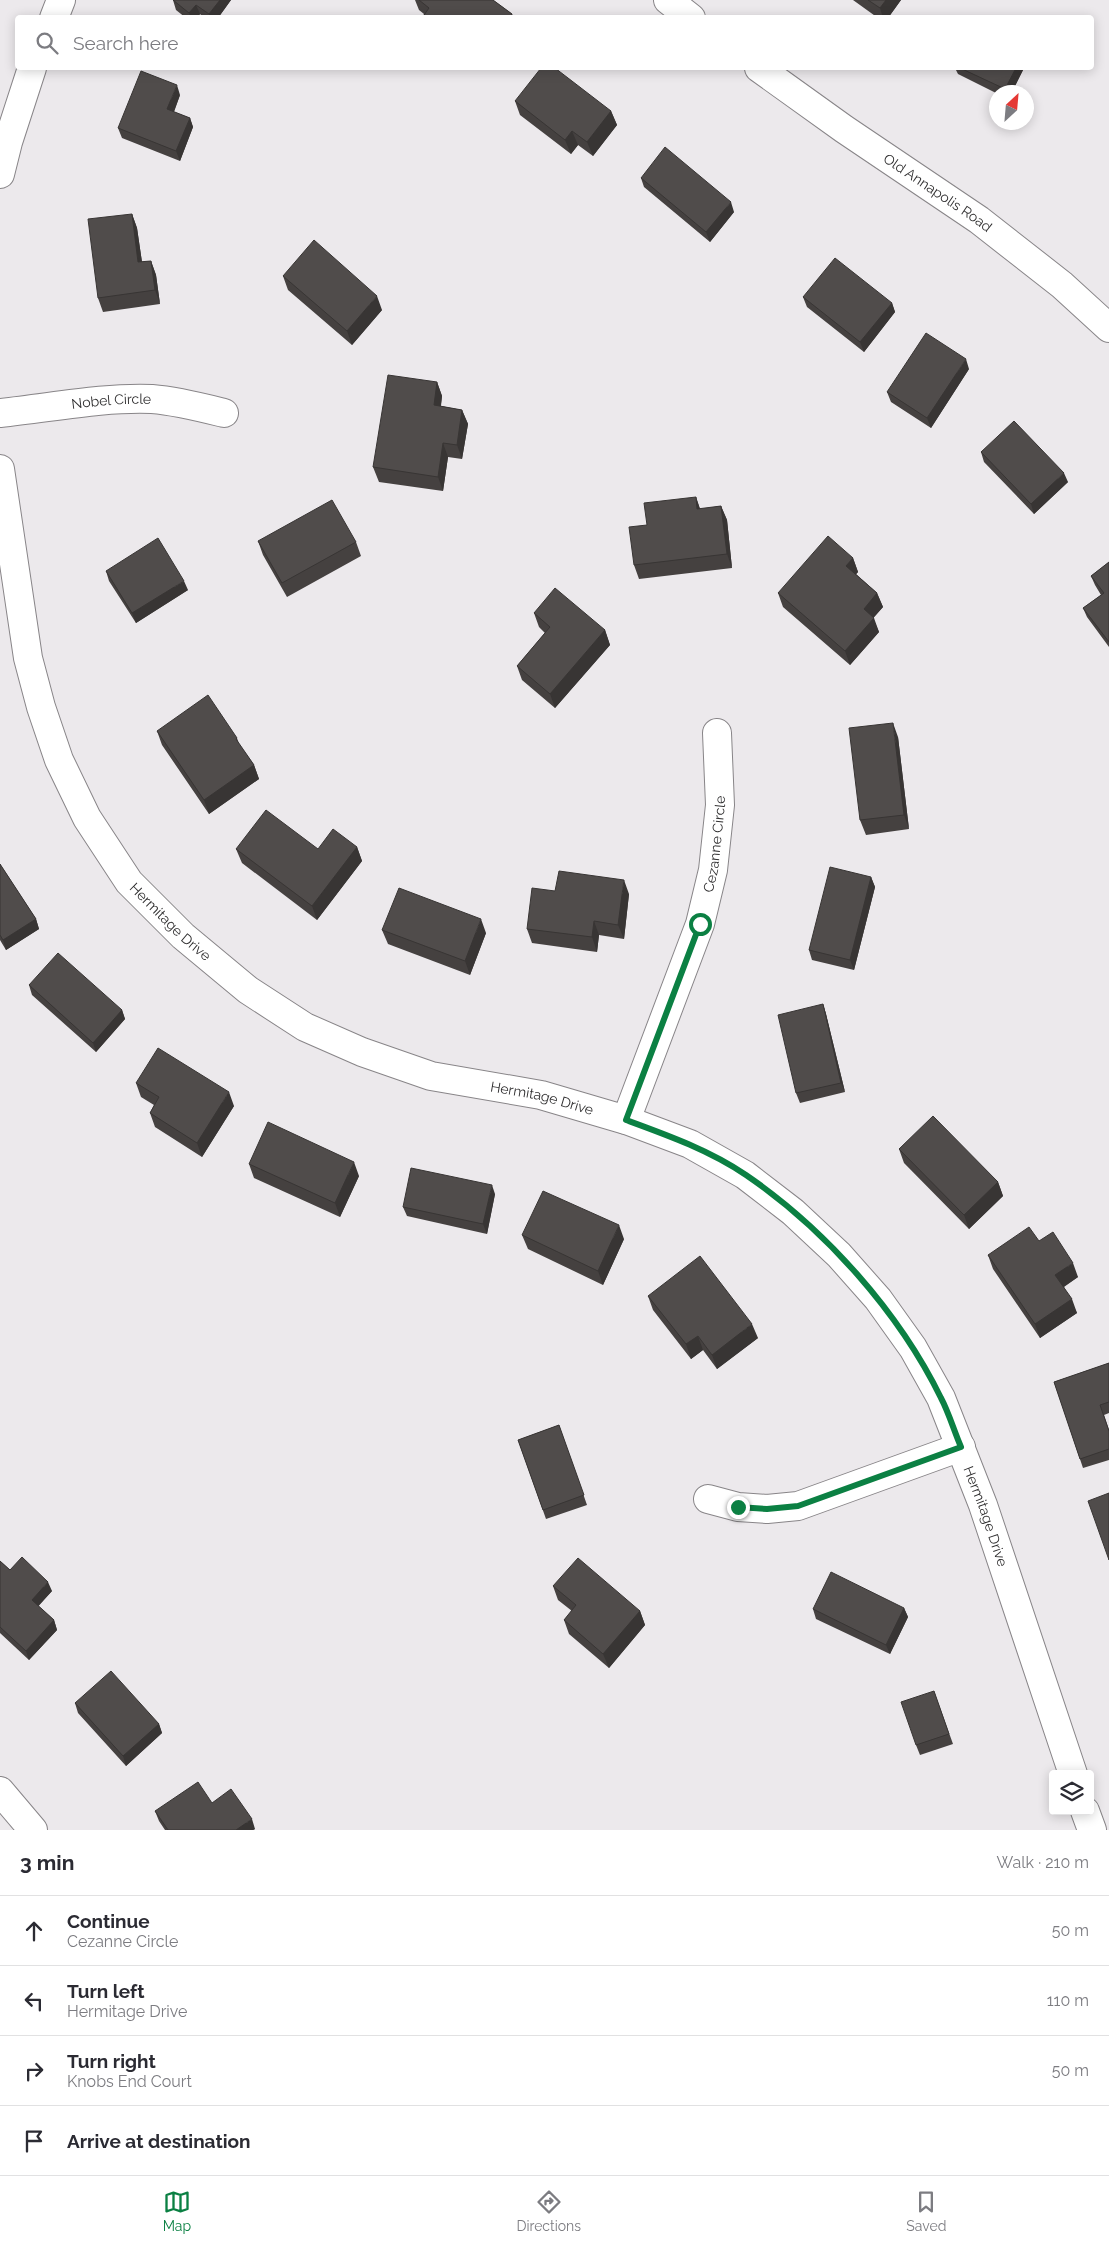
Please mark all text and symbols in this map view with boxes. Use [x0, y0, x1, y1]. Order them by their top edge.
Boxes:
search box [15, 15, 1094, 70]
icon: search [33, 29, 61, 57]
text: Search here [73, 32, 179, 54]
north arrow [989, 85, 1034, 130]
street label: Old Annapolis Road [881, 150, 995, 235]
street label: Nobel Circle [70, 391, 151, 412]
street label: Cezanne Circle [700, 795, 728, 894]
street label: Hermitage Drive [127, 880, 214, 964]
route start [689, 913, 712, 936]
street label: Hermitage Drive [489, 1078, 595, 1118]
street label: Hermitage Drive [961, 1464, 1011, 1569]
route end [727, 1496, 750, 1519]
map controls [1049, 1770, 1094, 1815]
button: layers [1049, 1770, 1094, 1815]
text: 3 min [20, 1850, 74, 1875]
text: Walk · 210 m [997, 1853, 1089, 1872]
text: Continue [67, 1910, 150, 1932]
icon: ahead [20, 1917, 48, 1945]
text: 50 m [1052, 1921, 1089, 1940]
text: Cezanne Circle [67, 1932, 178, 1951]
text: Turn left [67, 1980, 144, 2002]
icon: left [20, 1987, 48, 2015]
text: 110 m [1047, 1991, 1089, 2010]
text: Hermitage Drive [67, 2002, 188, 2021]
text: Turn right [67, 2050, 156, 2072]
icon: right [20, 2057, 48, 2085]
text: 50 m [1052, 2061, 1089, 2080]
text: Knobs End Court [67, 2072, 192, 2091]
icon: arrive [20, 2127, 48, 2155]
text: Arrive at destination [67, 2130, 251, 2152]
tab: Map [163, 2188, 191, 2234]
tab: Directions [516, 2188, 581, 2234]
tab: Saved [906, 2188, 946, 2234]

